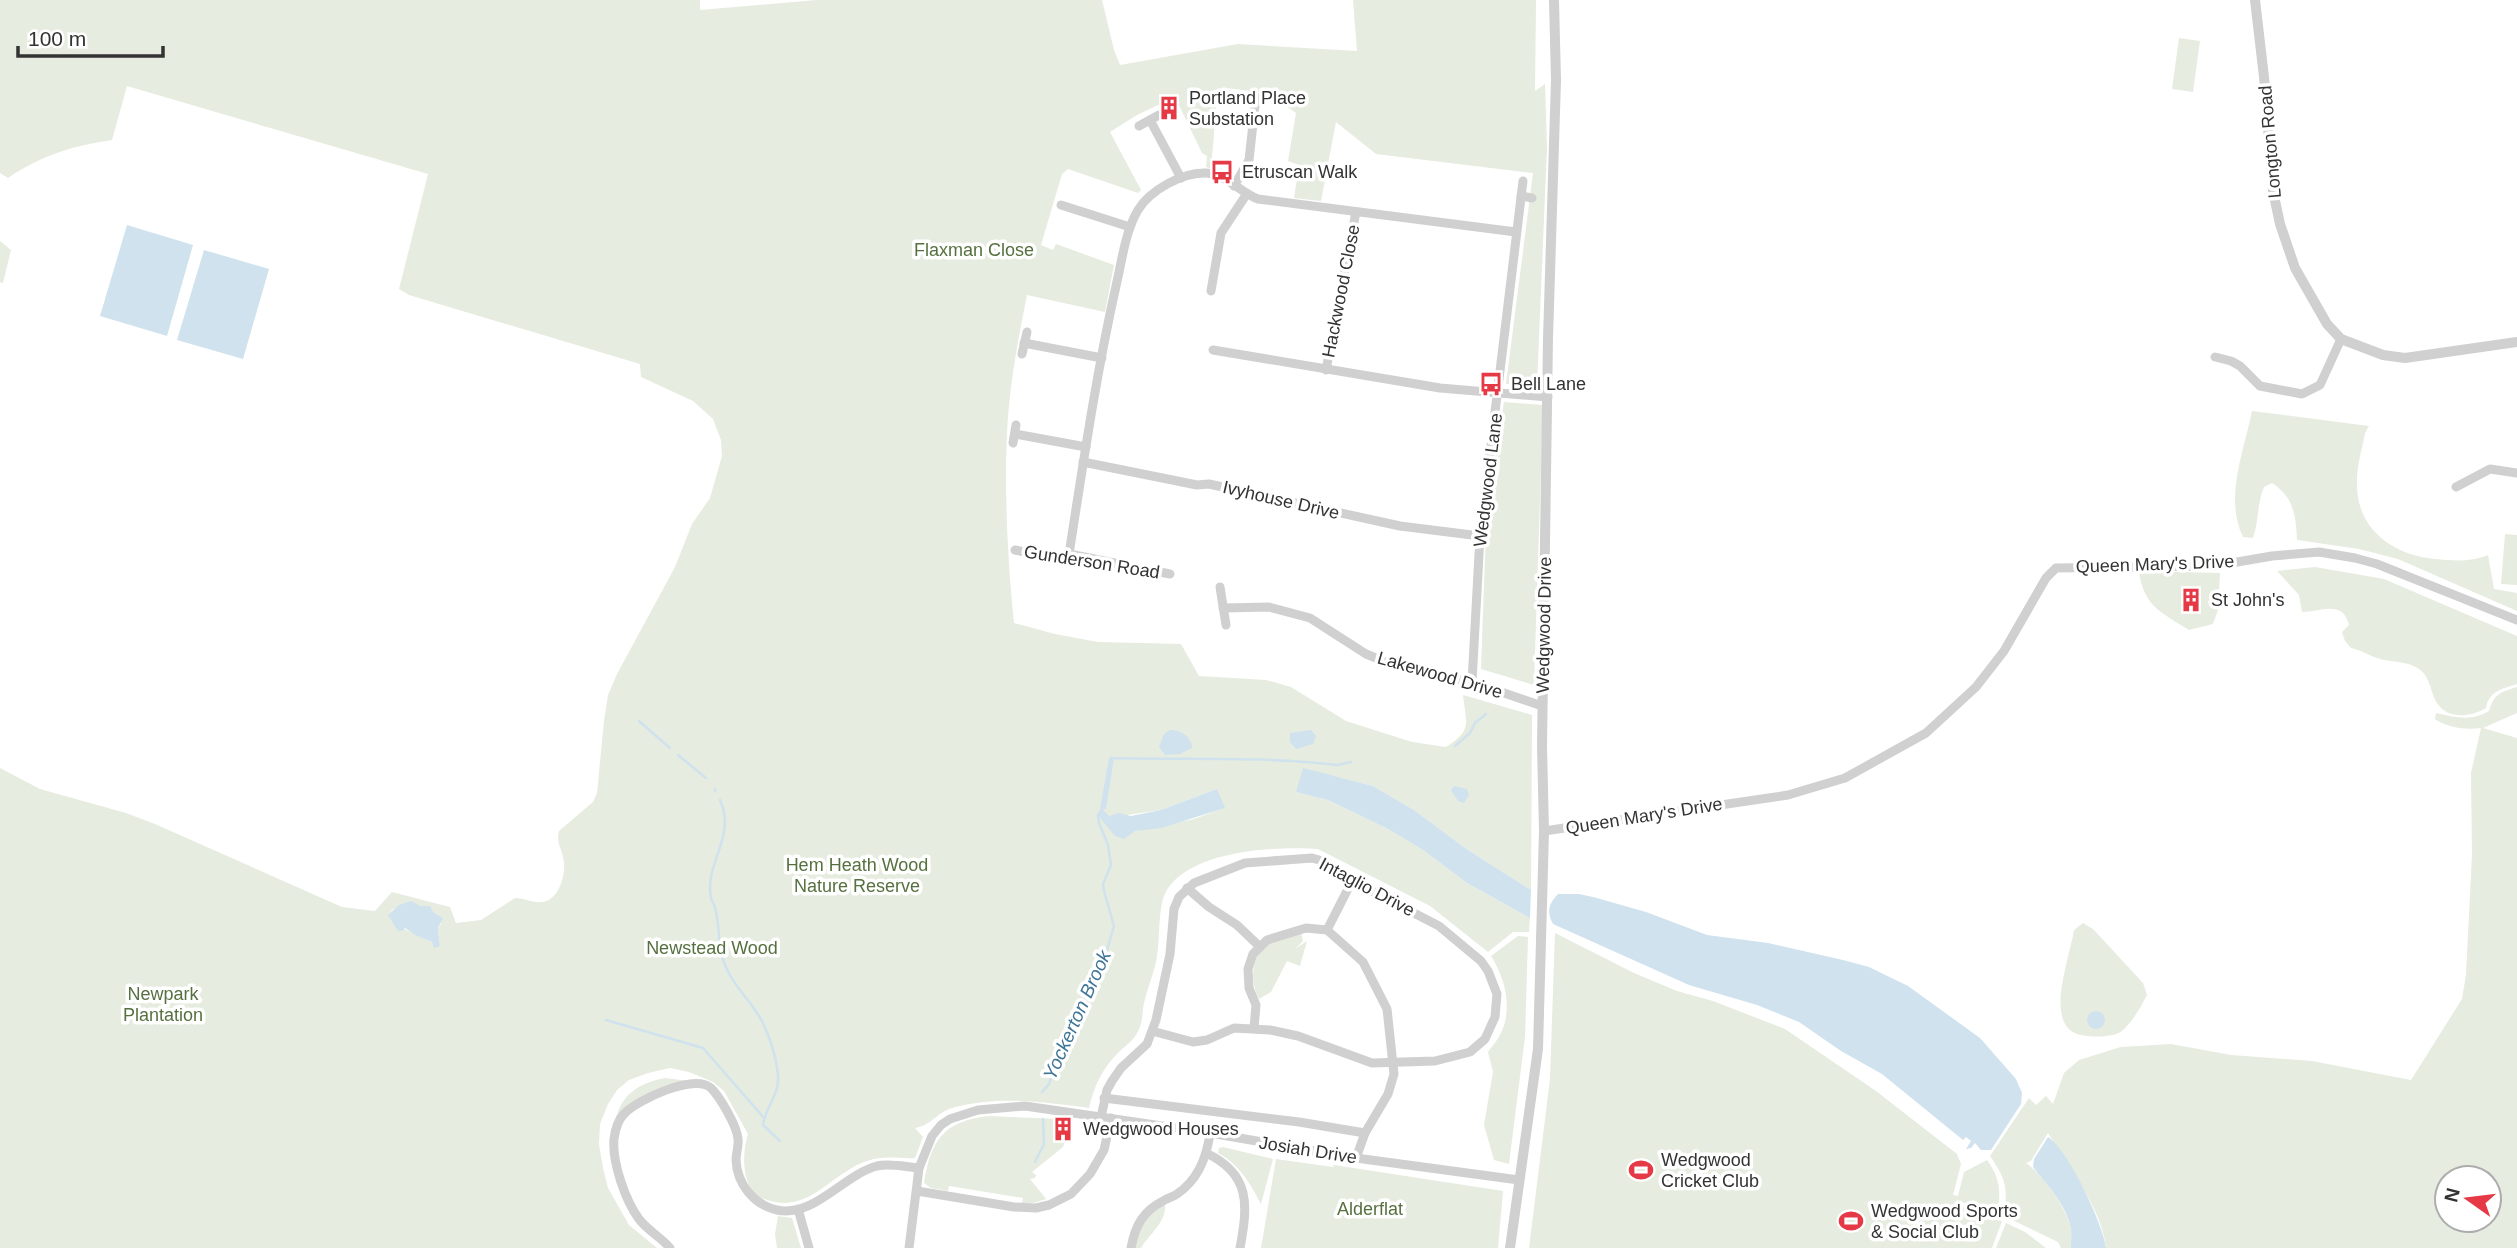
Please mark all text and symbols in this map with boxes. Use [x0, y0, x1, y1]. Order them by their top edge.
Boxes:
scale bar [18, 14, 163, 58]
text: 100 m [28, 27, 86, 50]
street label: Longton Road [2255, 85, 2285, 199]
place label: Portland Place Substation [1189, 88, 1306, 129]
building icon: Portland Place Substation [1155, 94, 1183, 122]
bus stop icon: Etruscan Walk [1208, 158, 1236, 186]
place label: Etruscan Walk [1242, 162, 1358, 182]
street label: Hackwood Close [1318, 223, 1364, 359]
park label: Flaxman Close [914, 240, 1034, 260]
bus stop icon: Bell Lane [1477, 370, 1505, 398]
place label: Bell Lane [1511, 374, 1586, 394]
street label: Wedgwood Lane [1470, 412, 1506, 548]
street label: Ivyhouse Drive [1221, 477, 1341, 523]
street label: Gunderson Road [1023, 541, 1161, 583]
street label: Queen Mary's Drive [2075, 551, 2235, 577]
street label: Wedgwood Drive [1533, 556, 1555, 694]
building icon: St John's [2177, 586, 2205, 614]
place label: St John's [2211, 590, 2284, 610]
street label: Lakewood Drive [1375, 648, 1505, 702]
street label: Queen Mary's Drive [1564, 794, 1724, 838]
street label: Intaglio Drive [1316, 854, 1418, 920]
park label: Hem Heath Wood Nature Reserve [786, 855, 928, 896]
park label: Newstead Wood [646, 938, 778, 958]
water label: Yockerton Brook [1039, 946, 1116, 1083]
park label: Newpark Plantation [123, 984, 203, 1025]
building icon: Wedgwood Houses [1049, 1115, 1077, 1143]
place label: Wedgwood Houses [1083, 1119, 1239, 1139]
street label: Josiah Drive [1258, 1132, 1358, 1168]
place label: Wedgwood Cricket Club [1661, 1150, 1759, 1191]
sports icon: Wedgwood Cricket Club [1627, 1156, 1655, 1184]
north arrow [2433, 1164, 2503, 1234]
text: N [2440, 1186, 2464, 1204]
park label: Alderflat [1337, 1199, 1403, 1219]
place label: Wedgwood Sports & Social Club [1871, 1201, 2018, 1242]
sports icon: Wedgwood Sports & Social Club [1837, 1207, 1865, 1235]

